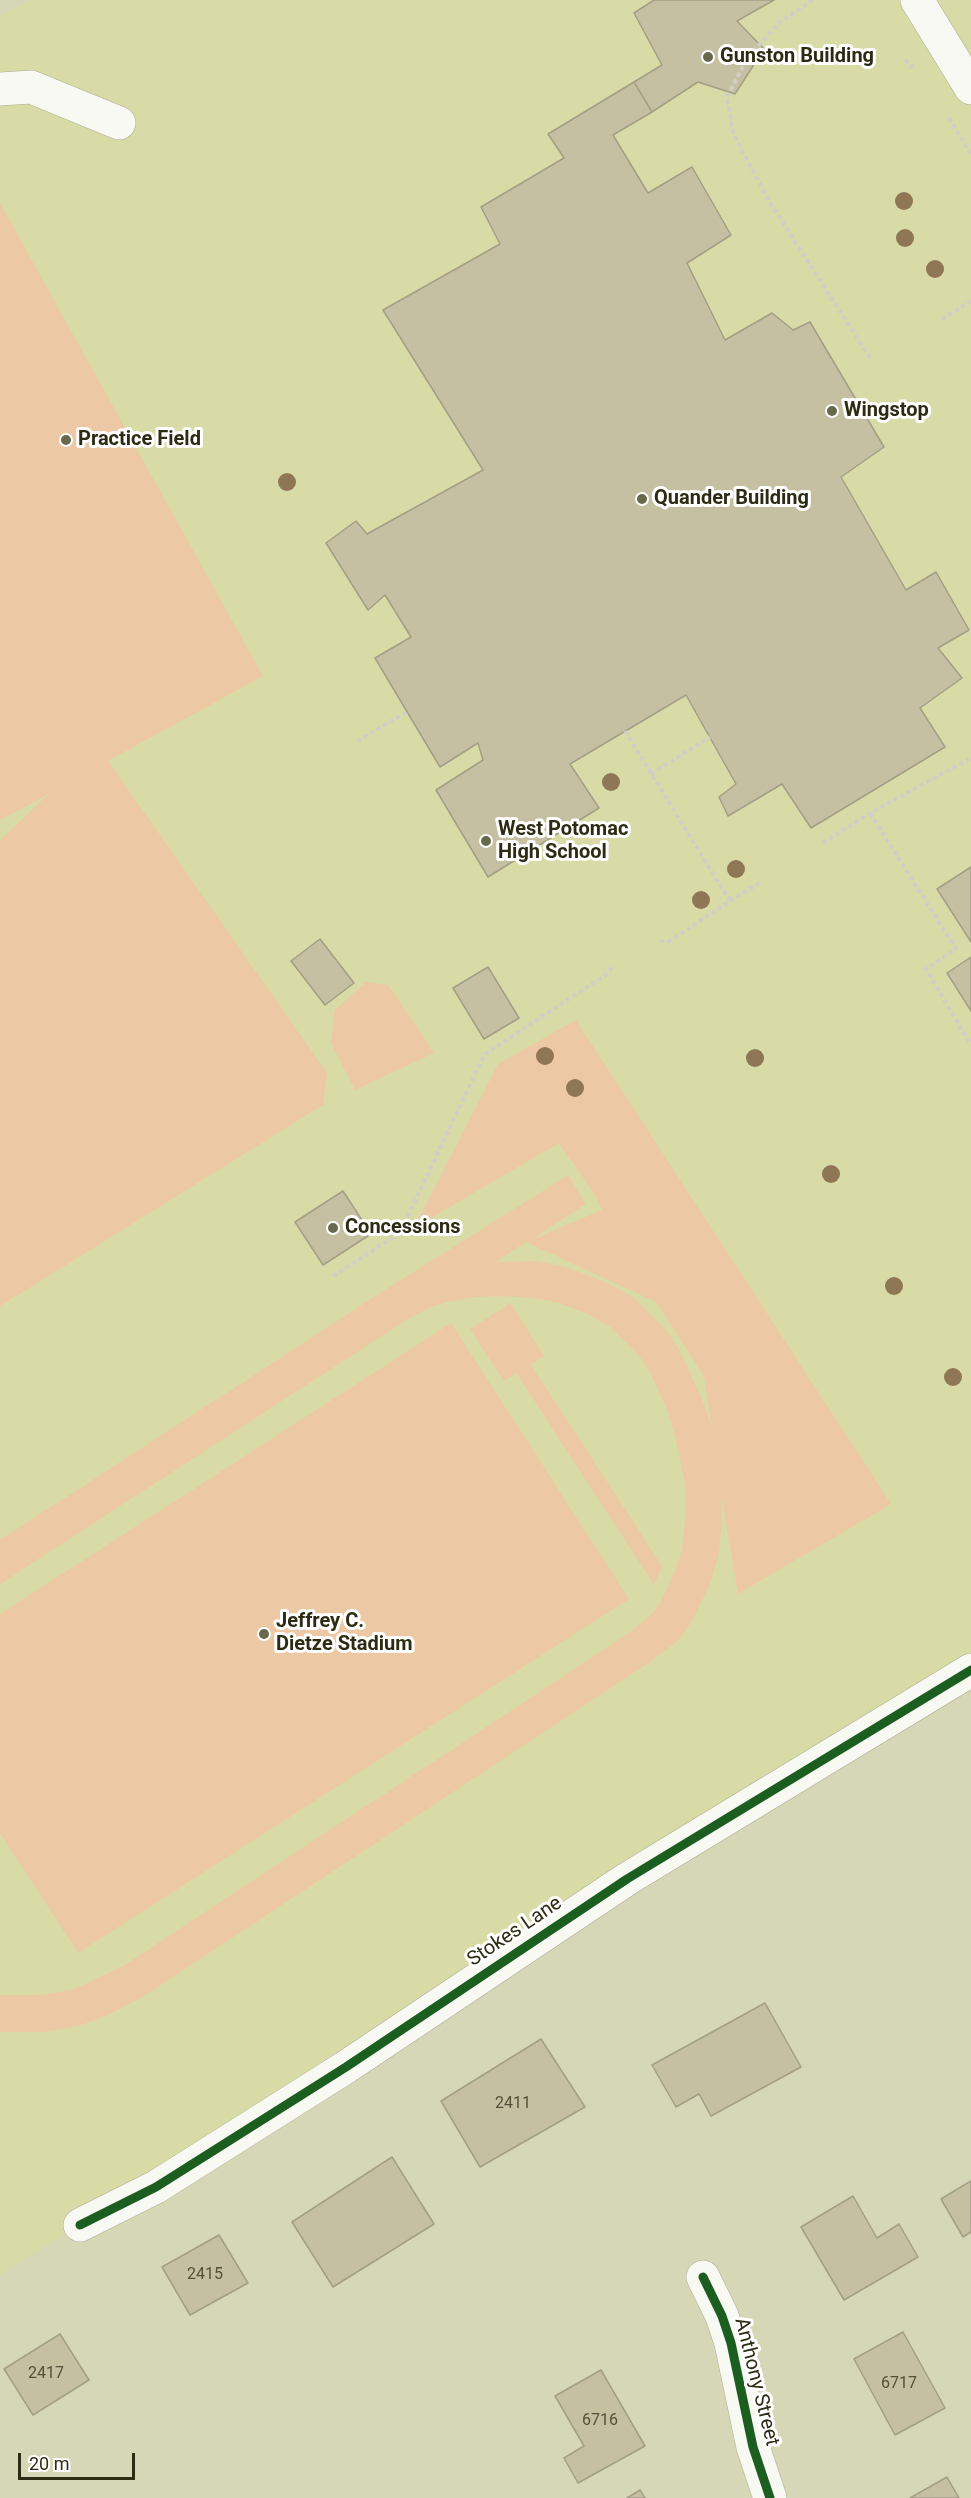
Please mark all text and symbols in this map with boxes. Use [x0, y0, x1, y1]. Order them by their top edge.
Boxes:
place label: Gunston Building [720, 45, 874, 69]
marker: Gunston Building [701, 50, 715, 64]
place label: Wingstop [844, 399, 929, 423]
marker: Wingstop [825, 404, 839, 418]
place label: Practice Field [78, 428, 201, 452]
marker: Practice Field [59, 433, 73, 447]
place label: Quander Building [654, 487, 809, 511]
marker: Quander Building [635, 492, 649, 506]
place label: West Potomac High School [498, 818, 628, 865]
marker: West Potomac High School [479, 834, 493, 848]
place label: Concessions [345, 1216, 460, 1240]
marker: Concessions [326, 1221, 340, 1235]
place label: Jeffrey C. Dietze Stadium [276, 1610, 413, 1657]
marker: Jeffrey C. Dietze Stadium [257, 1627, 271, 1641]
street label: Stokes Lane [463, 1892, 567, 1972]
house number: 2411 [495, 2094, 531, 2114]
house number: 2415 [187, 2265, 223, 2285]
street label: Anthony Street [728, 2315, 784, 2449]
house number: 2417 [28, 2364, 64, 2384]
house number: 6717 [881, 2374, 917, 2394]
house number: 6716 [582, 2411, 618, 2431]
scale bar [21, 2441, 138, 2479]
text: 20 m [29, 2453, 69, 2474]

